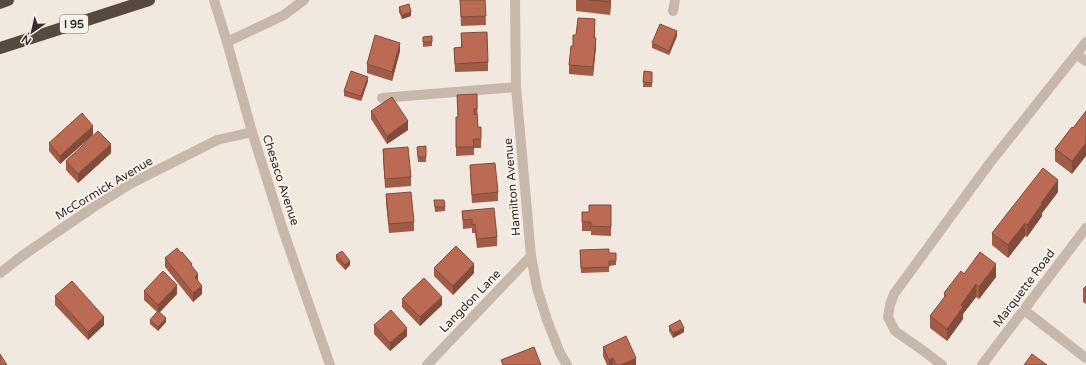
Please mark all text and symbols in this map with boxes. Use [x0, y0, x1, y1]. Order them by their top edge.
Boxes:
north arrow [12, 12, 52, 52]
road number: I 95 [60, 15, 88, 33]
text: N [19, 32, 34, 48]
street label: Chesaco Avenue [260, 133, 302, 227]
street label: Hamilton Avenue [501, 137, 523, 236]
street label: McCormick Avenue [53, 153, 155, 223]
street label: Marquette Road [990, 246, 1058, 330]
street label: Langdon Lane [437, 267, 504, 335]

